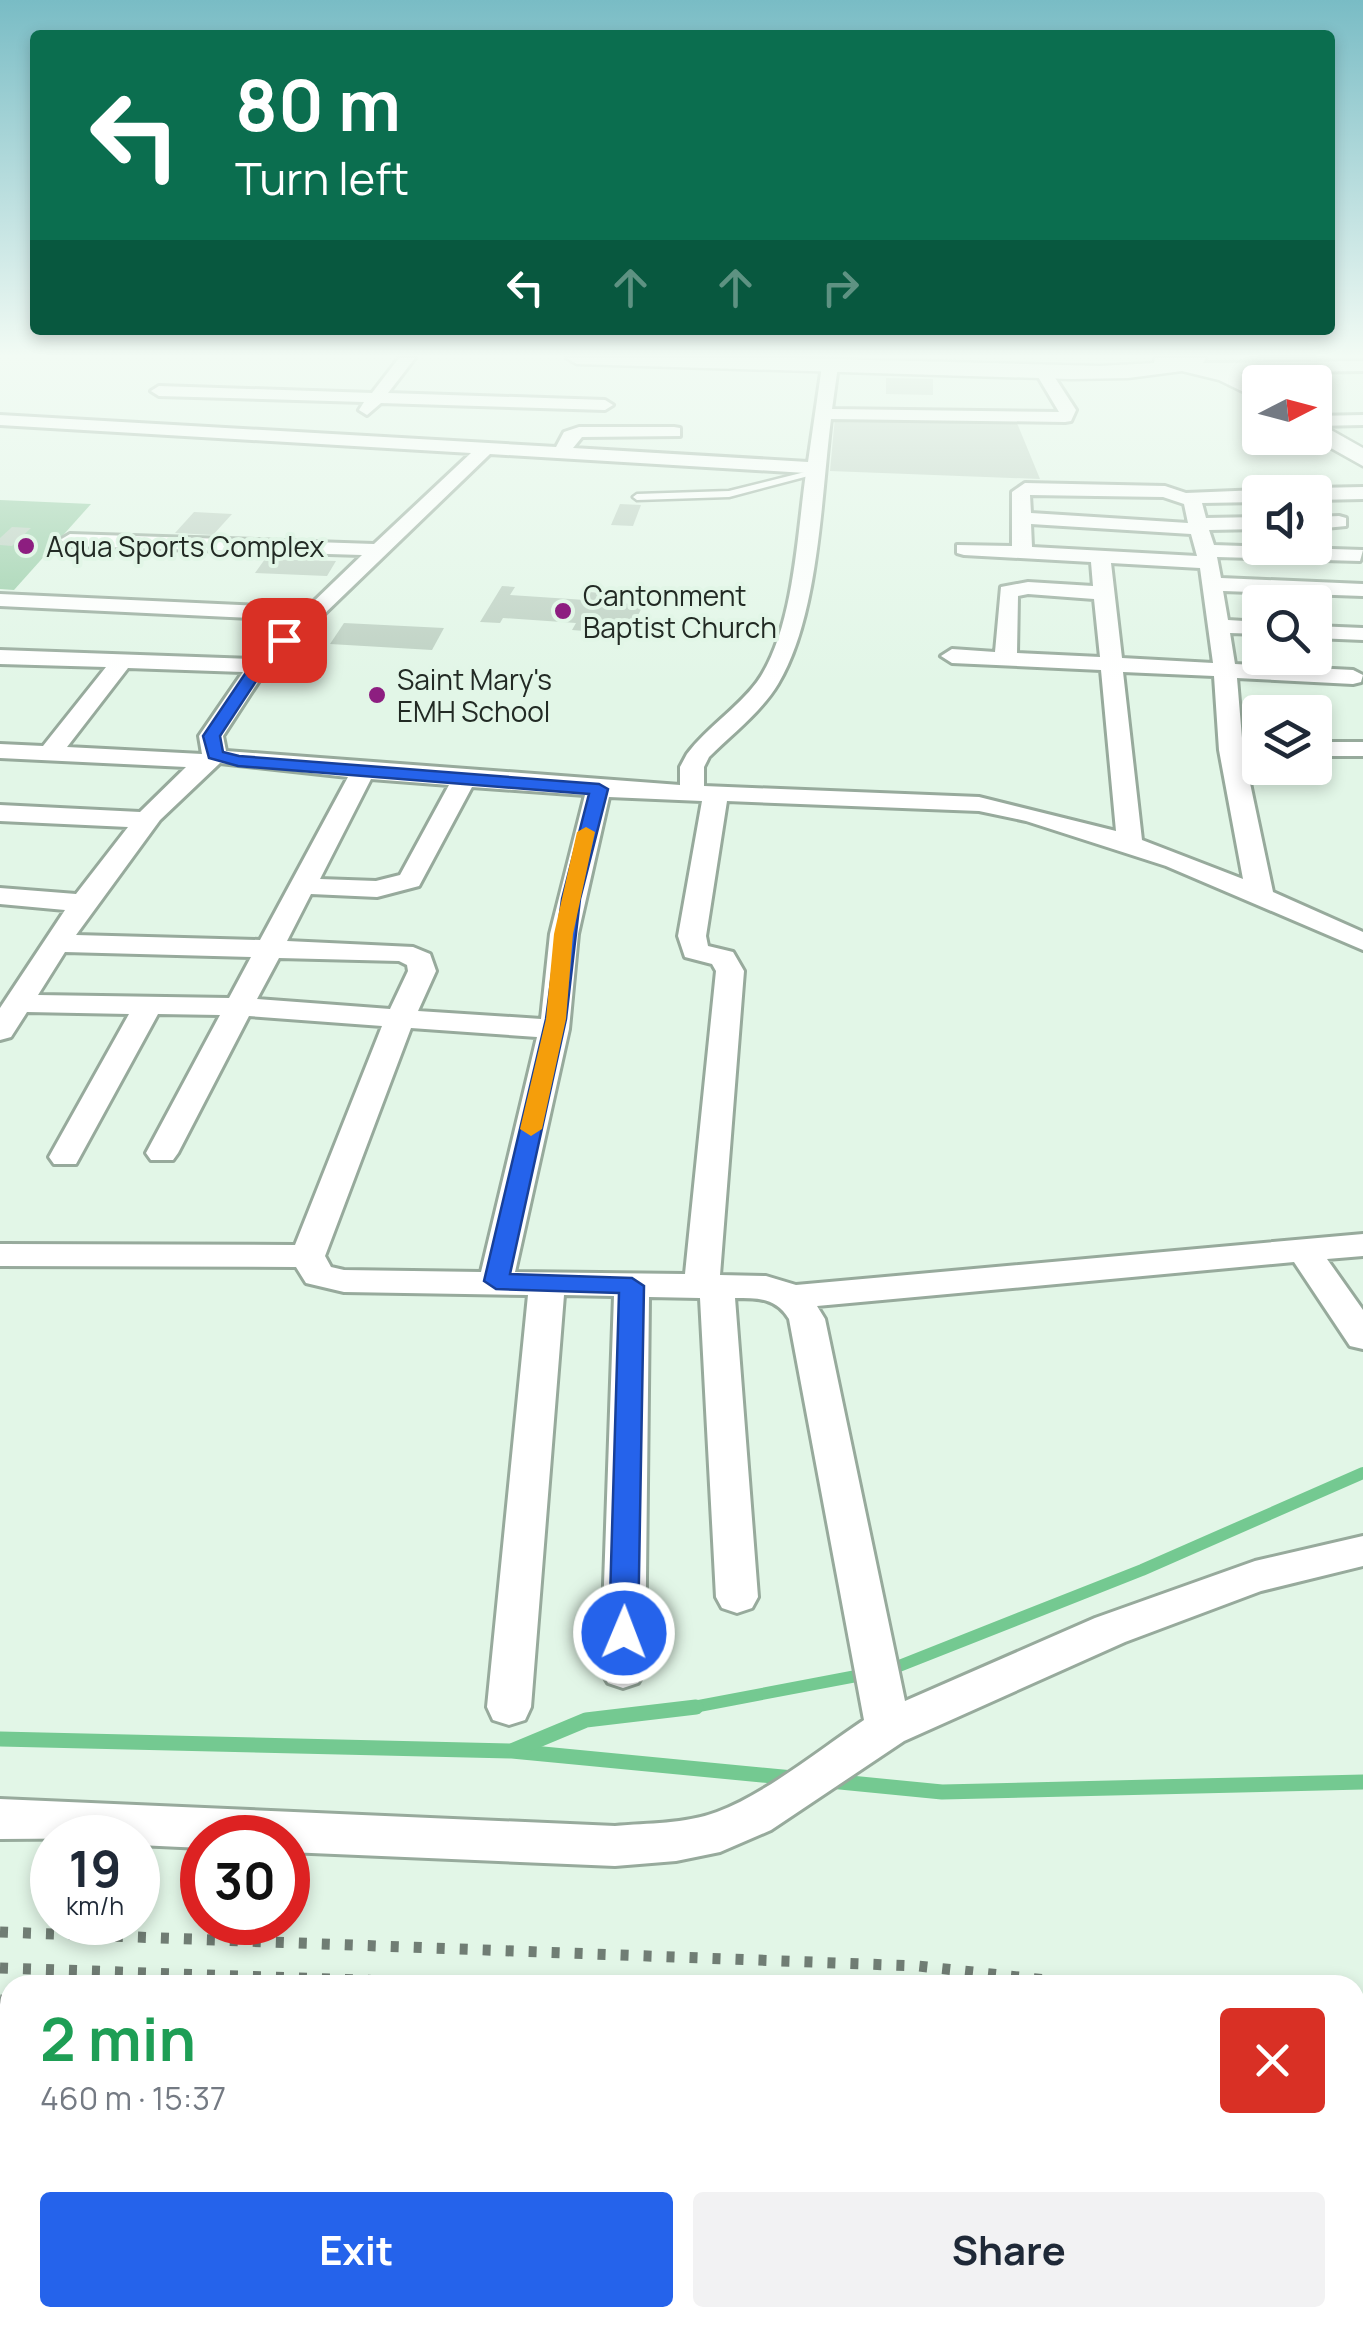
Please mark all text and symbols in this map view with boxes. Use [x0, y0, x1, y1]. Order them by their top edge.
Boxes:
text: 80 m [235, 56, 401, 152]
icon: left [70, 70, 200, 200]
text: Turn left [235, 147, 409, 209]
icon: left [498, 260, 553, 315]
icon: ahead [603, 260, 658, 315]
icon: ahead [708, 260, 763, 315]
icon: right [813, 260, 868, 315]
north arrow [1242, 365, 1332, 455]
map controls [1242, 365, 1332, 785]
button: sound [1242, 475, 1332, 565]
place label: Aqua Sports Complex [46, 527, 324, 565]
marker: Aqua Sports Complex [15, 535, 37, 557]
place label: Cantonment Baptist Church [583, 576, 777, 646]
button: search [1242, 585, 1332, 675]
pin [242, 598, 327, 683]
marker: Cantonment Baptist Church [552, 600, 574, 622]
icon: arrive [257, 613, 312, 668]
place label: Saint Mary's EMH School [397, 660, 552, 730]
marker: Saint Mary's EMH School [366, 684, 388, 706]
button: layers [1242, 695, 1332, 785]
position arrow [572, 1581, 676, 1685]
speed limit sign: 30 [180, 1815, 310, 1945]
text: 19 [69, 1834, 121, 1902]
text: km/h [66, 1888, 124, 1923]
text: 2 min [40, 1997, 196, 2079]
button: close [1220, 2008, 1325, 2113]
text: 460 m · 15:37 [40, 2076, 226, 2120]
button: Exit [40, 2192, 673, 2307]
button: Share [693, 2192, 1325, 2307]

